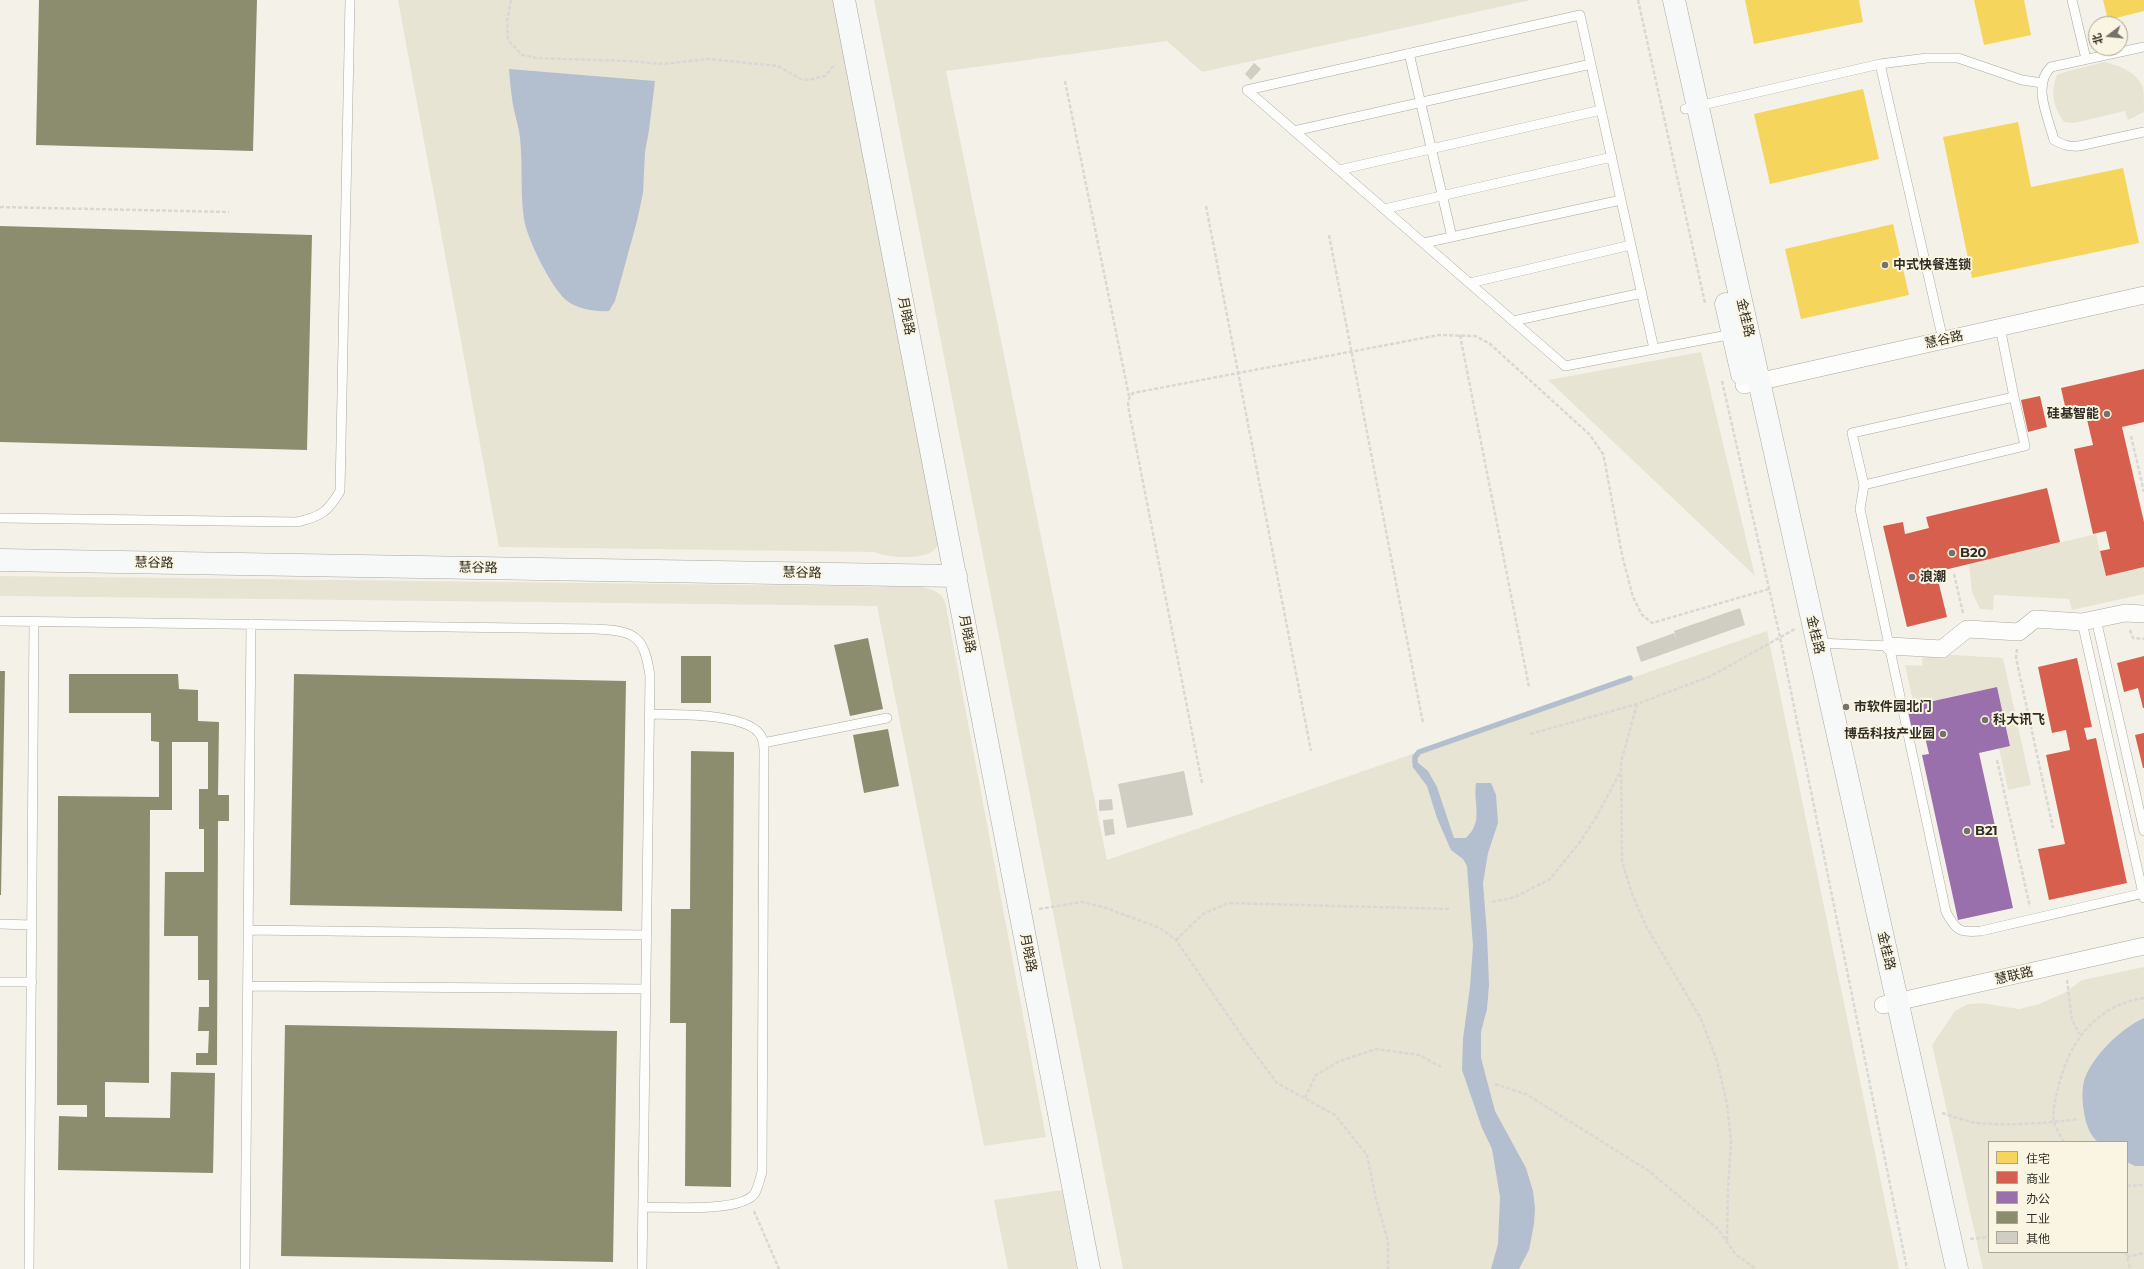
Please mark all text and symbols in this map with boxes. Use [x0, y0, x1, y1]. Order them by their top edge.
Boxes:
north arrow [2088, 16, 2128, 56]
text: 北 [2089, 32, 2106, 46]
place label: 中式快餐连锁 [1893, 257, 1971, 273]
marker: 中式快餐连锁 [1880, 260, 1890, 270]
street label: 月晓路 [895, 295, 917, 337]
street label: 金桂路 [1733, 297, 1757, 339]
street label: 慧谷路 [1923, 328, 1965, 352]
place label: 硅基智能 [2047, 406, 2099, 422]
marker: 硅基智能 [2102, 409, 2112, 419]
place label: B20 [1960, 545, 1986, 561]
marker: B20 [1947, 548, 1957, 558]
street label: 慧谷路 [134, 555, 174, 571]
street label: 慧谷路 [458, 560, 498, 576]
street label: 慧谷路 [782, 565, 822, 581]
place label: 浪潮 [1920, 569, 1946, 585]
marker: 浪潮 [1907, 572, 1917, 582]
street label: 月晓路 [956, 613, 978, 655]
street label: 金桂路 [1803, 614, 1827, 656]
place label: 市软件园北门 [1854, 699, 1932, 715]
marker: 市软件园北门 [1841, 702, 1851, 712]
place label: 科大讯飞 [1993, 712, 2045, 728]
marker: 科大讯飞 [1980, 715, 1990, 725]
place label: 博岳科技产业园 [1844, 726, 1935, 742]
marker: 博岳科技产业园 [1938, 729, 1948, 739]
place label: B21 [1975, 823, 1998, 839]
marker: B21 [1962, 826, 1972, 836]
street label: 金桂路 [1874, 930, 1898, 972]
street label: 月晓路 [1017, 932, 1039, 974]
street label: 慧联路 [1993, 964, 2035, 988]
legend [1988, 1141, 2128, 1253]
text: 住宅 [2026, 1151, 2050, 1166]
text: 商业 [2026, 1171, 2050, 1186]
text: 办公 [2026, 1191, 2050, 1206]
text: 工业 [2026, 1211, 2050, 1226]
text: 其他 [2026, 1231, 2050, 1246]

